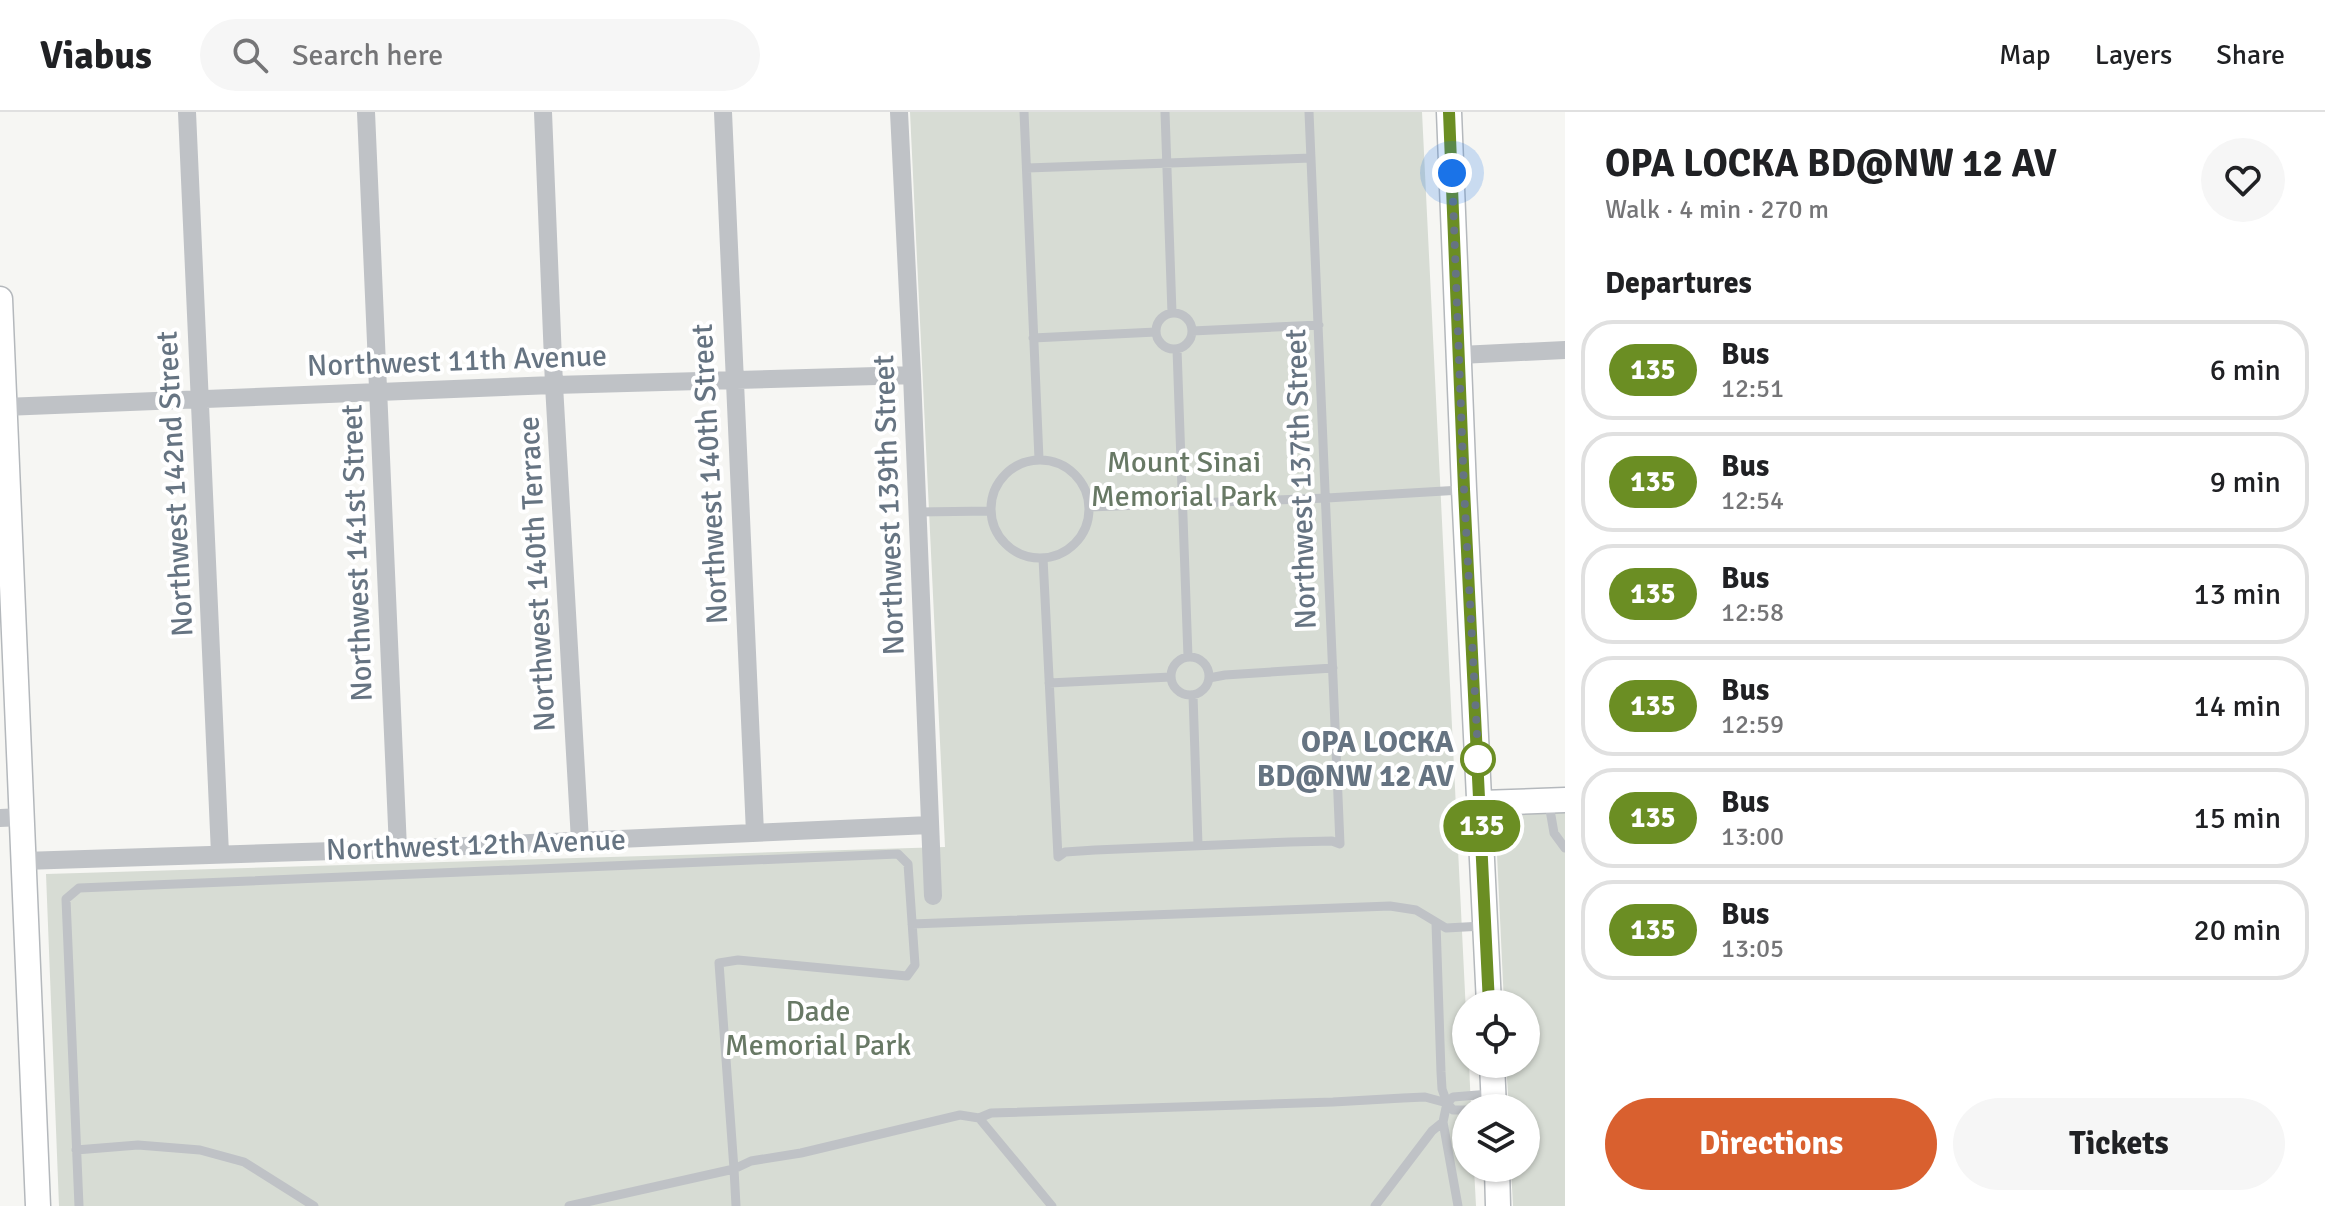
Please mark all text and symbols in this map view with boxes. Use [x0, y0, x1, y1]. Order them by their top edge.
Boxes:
search box [200, 19, 760, 91]
text: Viabus [40, 32, 152, 79]
icon: search [228, 33, 272, 77]
text: Search here [292, 37, 443, 74]
text: Map [1999, 38, 2051, 72]
text: Layers [2095, 38, 2172, 72]
text: Share [2216, 38, 2285, 72]
button: heart [2201, 138, 2285, 222]
text: OPA LOCKA BD@NW 12 AV [1605, 140, 2057, 187]
your location [1432, 153, 1472, 193]
text: Walk · 4 min · 270 m [1605, 194, 1829, 226]
text: Departures [1605, 265, 1752, 302]
street label: Northwest 140th Street [684, 323, 736, 625]
street label: Northwest 137th Street [1277, 328, 1325, 630]
street label: Northwest 142nd Street [149, 330, 201, 638]
text: Bus [1721, 336, 1769, 373]
street label: Northwest 11th Avenue [306, 337, 608, 385]
text: 6 min [2210, 352, 2281, 389]
text: 135 [1630, 353, 1676, 387]
street label: Northwest 139th Street [865, 354, 913, 656]
text: 12:51 [1721, 373, 1784, 405]
street label: Northwest 141st Street [333, 404, 381, 702]
street label: Northwest 140th Terrace [510, 415, 564, 733]
park label: Mount Sinai Memorial Park [1091, 444, 1277, 515]
text: Bus [1721, 448, 1769, 485]
text: 9 min [2210, 464, 2281, 501]
text: 135 [1630, 465, 1676, 499]
text: 12:54 [1721, 485, 1784, 517]
text: Bus [1721, 560, 1769, 597]
text: 13 min [2194, 576, 2281, 613]
text: 135 [1630, 577, 1676, 611]
text: 12:58 [1721, 597, 1784, 629]
text: Bus [1721, 672, 1769, 709]
text: 14 min [2194, 688, 2281, 725]
text: 135 [1630, 689, 1676, 723]
text: 12:59 [1721, 709, 1784, 741]
place label: OPA LOCKA BD@NW 12 AV [1257, 724, 1454, 795]
marker: OPA LOCKA BD@NW 12 AV [1461, 742, 1495, 776]
text: Bus [1721, 784, 1769, 821]
line badge: 135 [1436, 800, 1528, 852]
text: 15 min [2194, 800, 2281, 837]
text: 135 [1630, 801, 1676, 835]
text: 135 [1459, 809, 1505, 843]
street label: Northwest 12th Avenue [325, 821, 627, 869]
text: 13:00 [1721, 821, 1784, 853]
text: Bus [1721, 896, 1769, 933]
text: 20 min [2194, 912, 2281, 949]
text: 135 [1630, 913, 1676, 947]
text: 13:05 [1721, 933, 1784, 965]
map controls [1452, 990, 1540, 1182]
button: locate [1452, 990, 1540, 1078]
park label: Dade Memorial Park [725, 993, 911, 1064]
button: layers [1452, 1094, 1540, 1182]
button: Directions [1605, 1098, 1937, 1190]
button: Tickets [1953, 1098, 2285, 1190]

